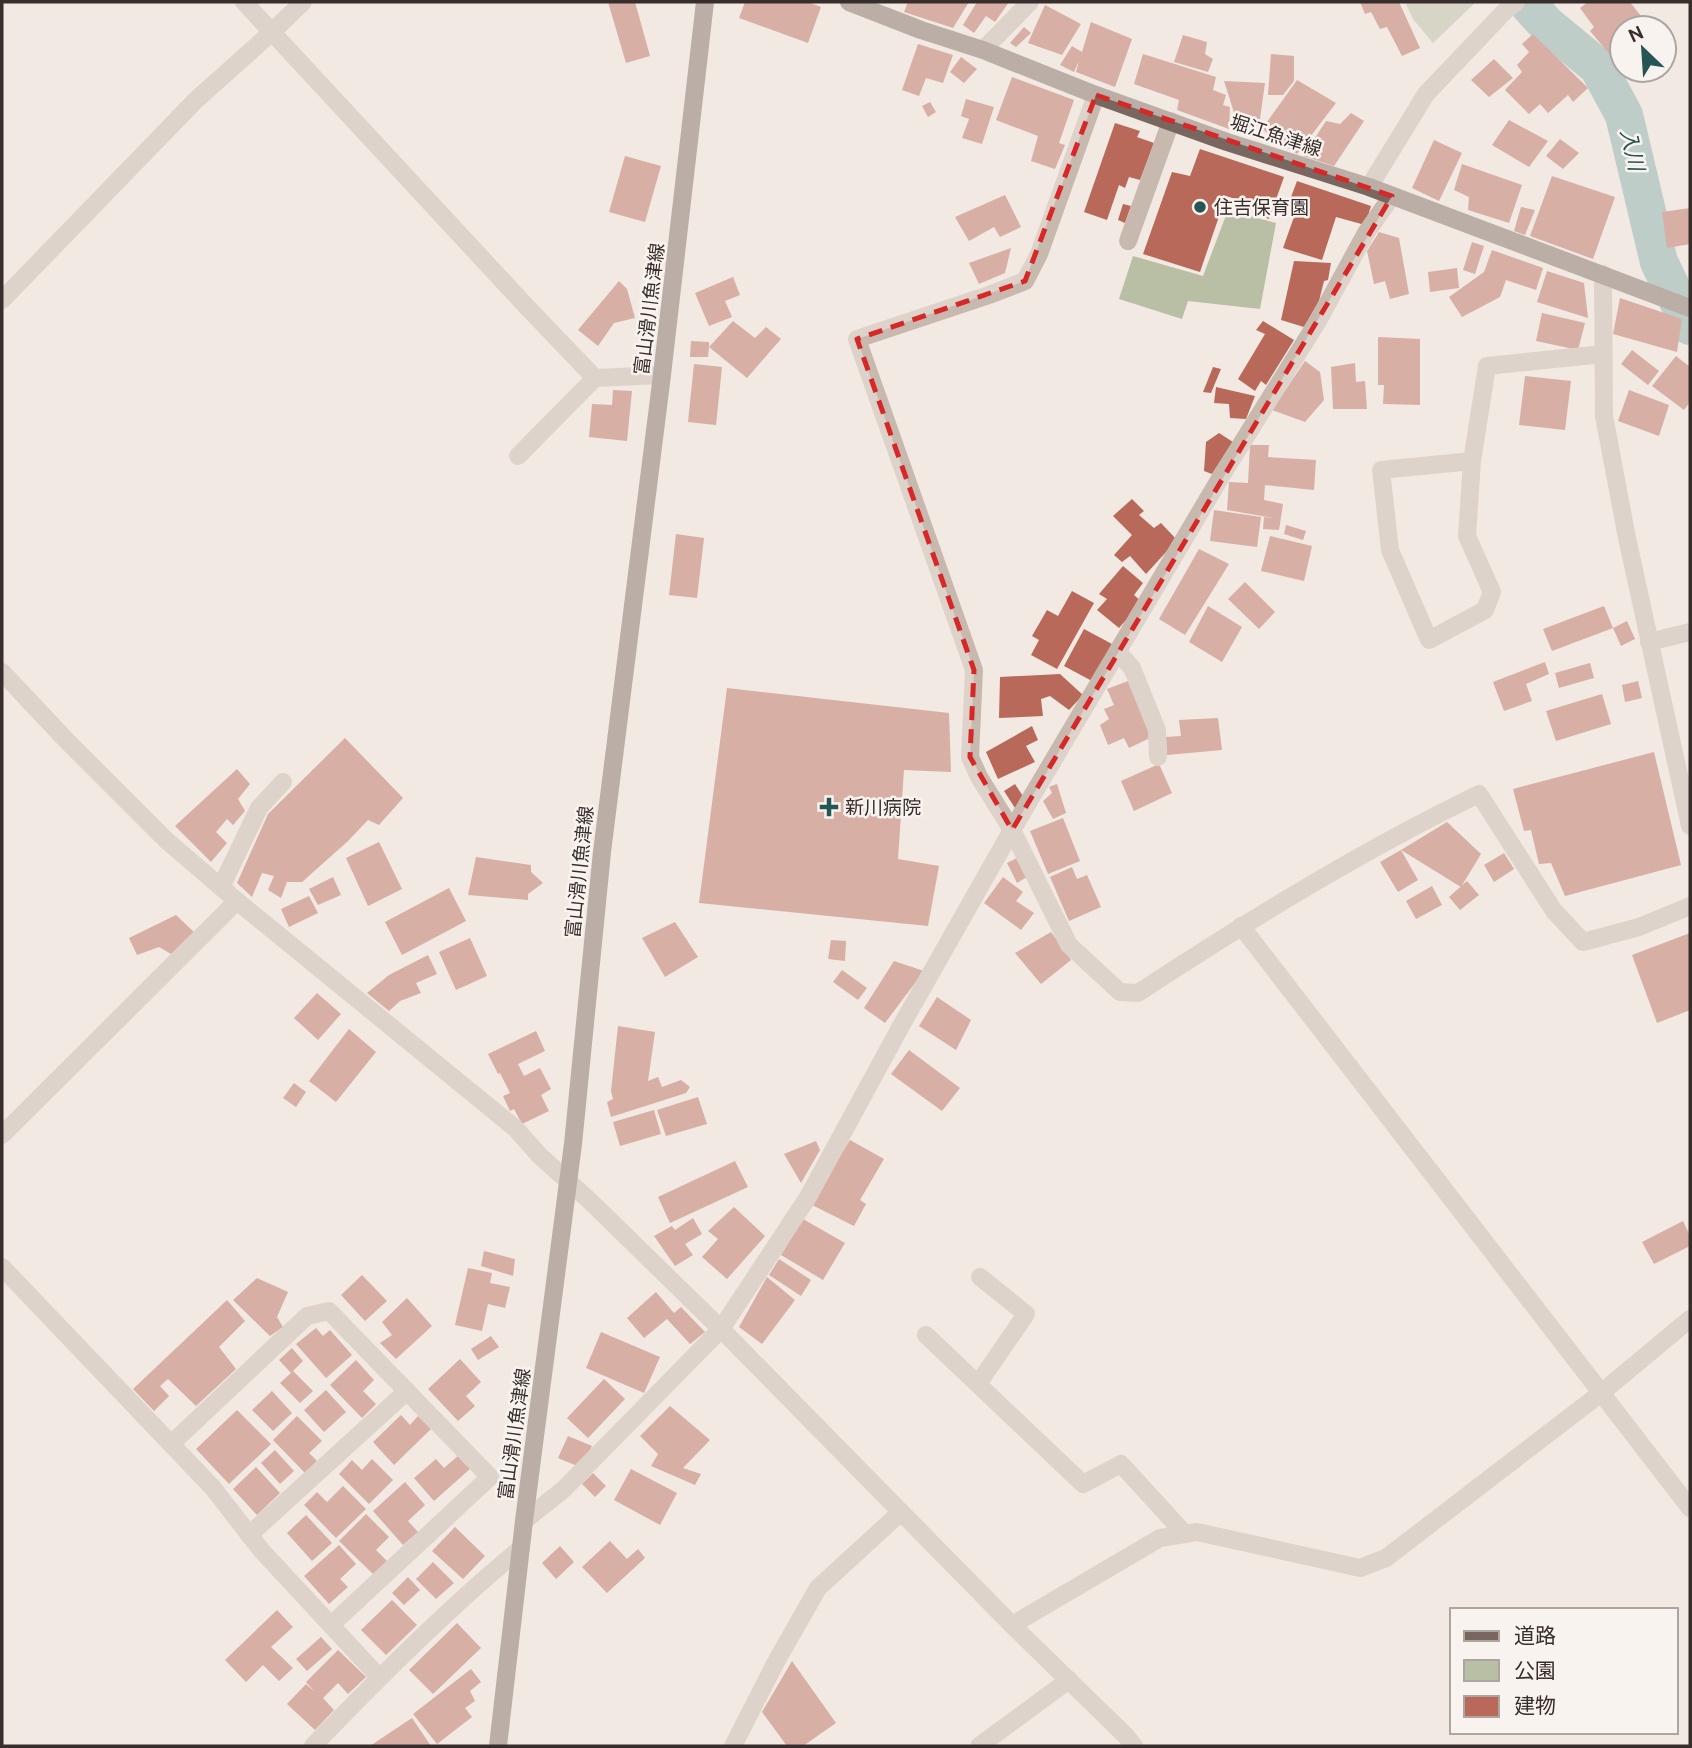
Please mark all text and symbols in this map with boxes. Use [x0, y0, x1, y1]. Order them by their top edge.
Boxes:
north arrow [1608, 14, 1678, 84]
text: N [1625, 21, 1647, 47]
street label: 堀江魚津線 [1227, 110, 1325, 160]
water label: 入川 [1617, 127, 1650, 175]
place label: 住吉保育園 [1214, 196, 1309, 218]
marker: 住吉保育園 [1192, 199, 1208, 215]
street label: 富山滑川魚津線 [630, 242, 668, 376]
place label: 新川病院 [845, 796, 921, 818]
marker: 新川病院 [819, 797, 839, 817]
street label: 富山滑川魚津線 [561, 805, 597, 939]
street label: 富山滑川魚津線 [494, 1367, 534, 1501]
legend [1450, 1608, 1678, 1734]
text: 道路 [1514, 1623, 1556, 1647]
text: 公園 [1514, 1658, 1556, 1682]
text: 建物 [1514, 1693, 1556, 1717]

